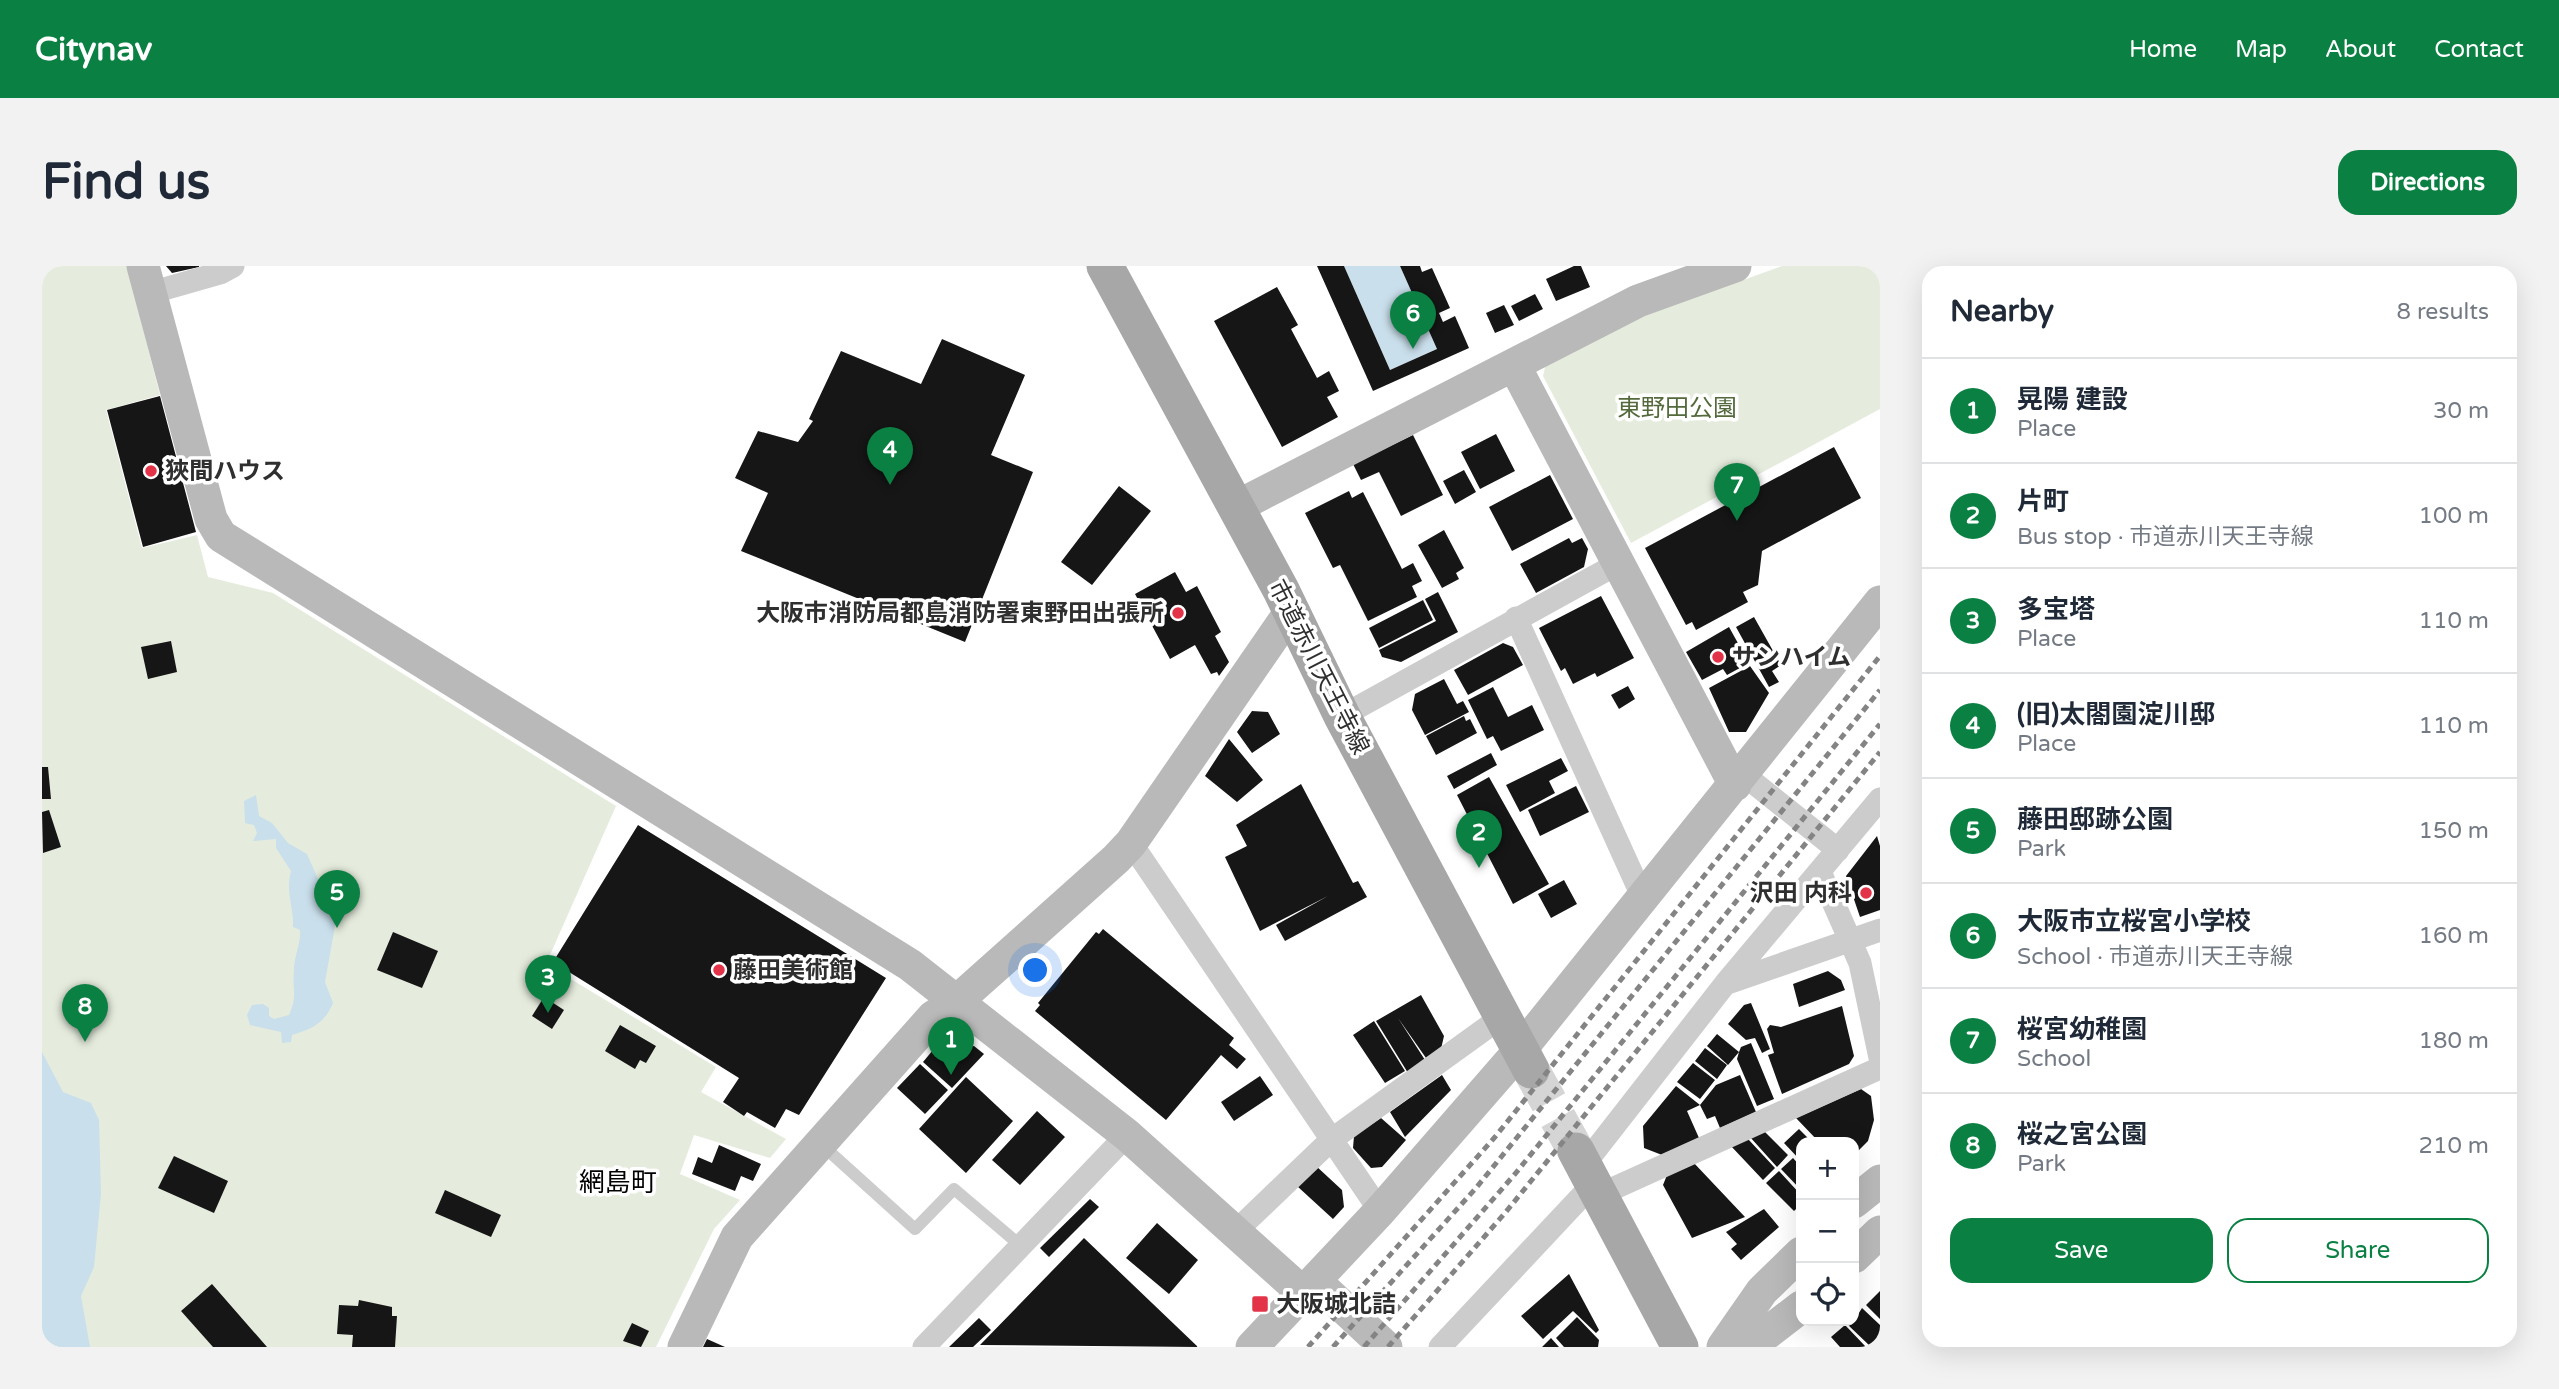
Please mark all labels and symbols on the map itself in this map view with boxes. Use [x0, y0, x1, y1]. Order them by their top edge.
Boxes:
pin: 6 [1390, 291, 1436, 349]
park label: 東野田公園 [1617, 394, 1737, 423]
pin: 4 [867, 427, 913, 485]
place label: 狹間ハウス [165, 457, 285, 486]
marker: 狹間ハウス [143, 463, 159, 479]
pin: 7 [1714, 463, 1760, 521]
street label: 市道赤川天王寺線 [1262, 575, 1375, 759]
place label: 大阪市消防局都島消防署東野田出張所 [756, 599, 1164, 628]
marker: 大阪市消防局都島消防署東野田出張所 [1170, 605, 1186, 621]
place label: サンハイム [1732, 643, 1851, 672]
marker: サンハイム [1710, 649, 1726, 665]
pin: 2 [1456, 810, 1502, 868]
pin: 5 [314, 870, 360, 928]
place label: 沢田 内科 [1750, 879, 1852, 908]
marker: 沢田 内科 [1858, 885, 1874, 901]
your location [1018, 953, 1052, 987]
pin: 3 [525, 955, 571, 1013]
place label: 藤田美術館 [733, 956, 853, 985]
marker: 藤田美術館 [711, 962, 727, 978]
pin: 8 [62, 984, 108, 1042]
pin: 1 [928, 1017, 974, 1075]
district label: 網島町 [579, 1167, 657, 1198]
place label: 大阪城北詰 [1276, 1290, 1396, 1319]
marker: 大阪城北詰 [1250, 1294, 1270, 1314]

